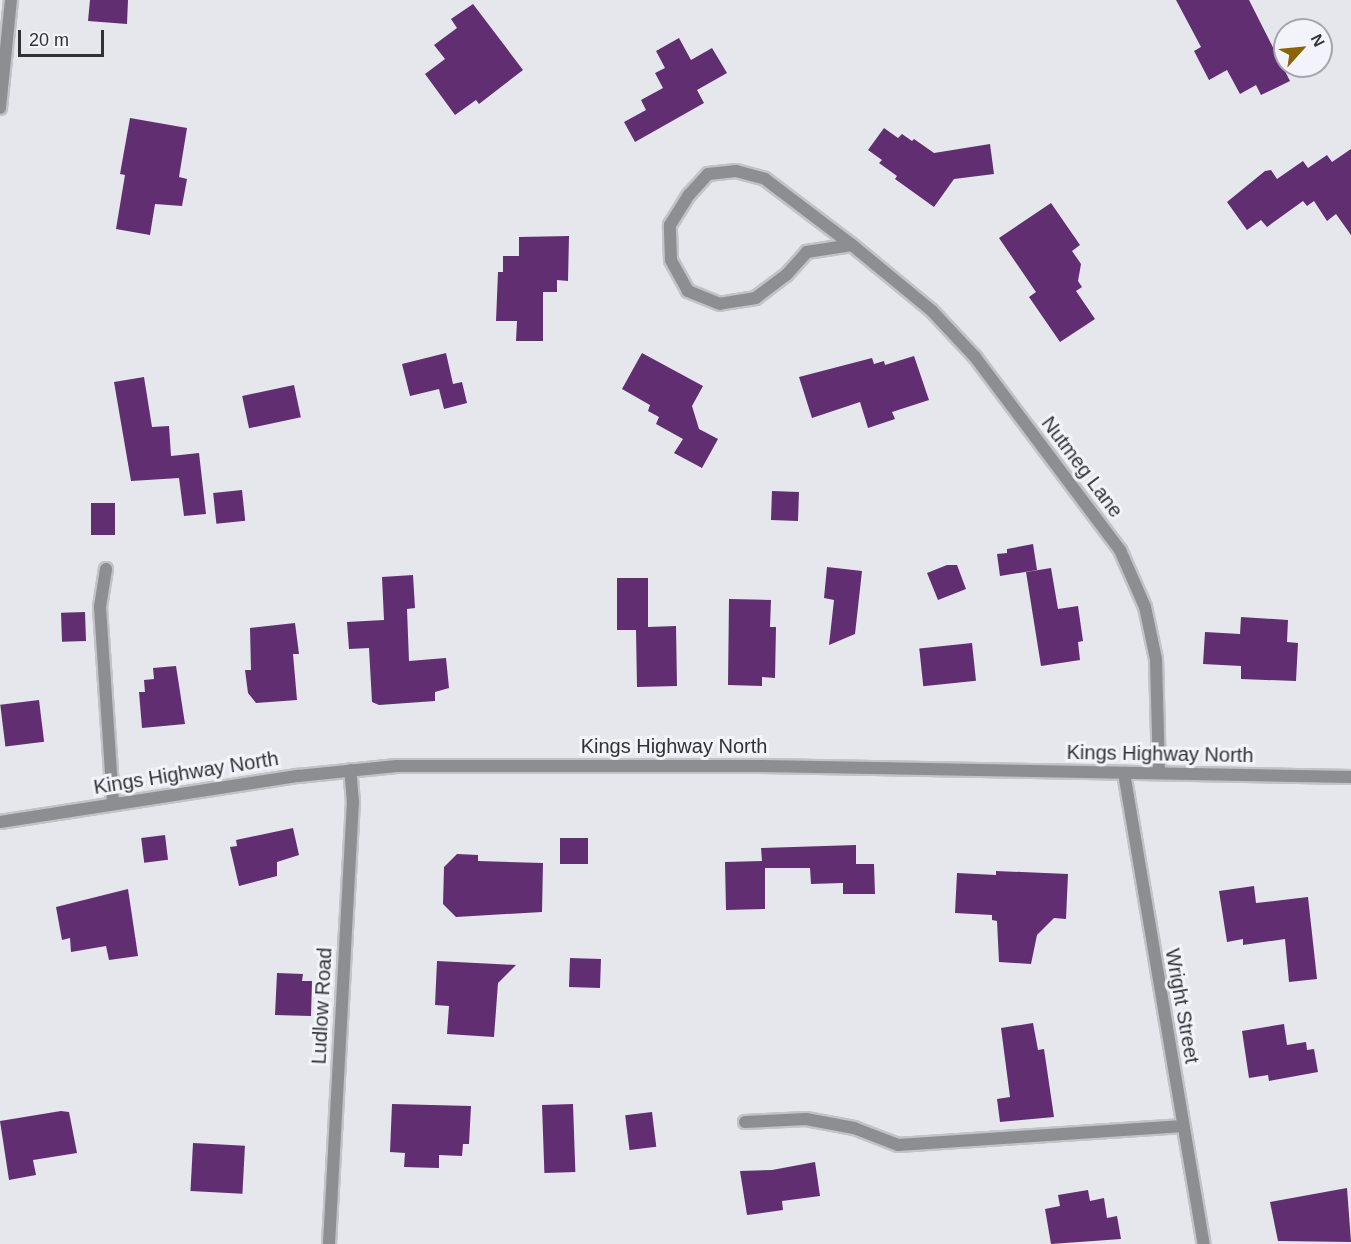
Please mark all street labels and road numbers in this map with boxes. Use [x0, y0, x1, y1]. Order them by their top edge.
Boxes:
street label: Nutmeg Lane [1036, 412, 1128, 522]
street label: Kings Highway North [581, 734, 767, 758]
street label: Kings Highway North [1066, 740, 1254, 768]
street label: Kings Highway North [92, 747, 280, 799]
street label: Ludlow Road [307, 947, 337, 1065]
street label: Wright Street [1160, 947, 1204, 1065]

